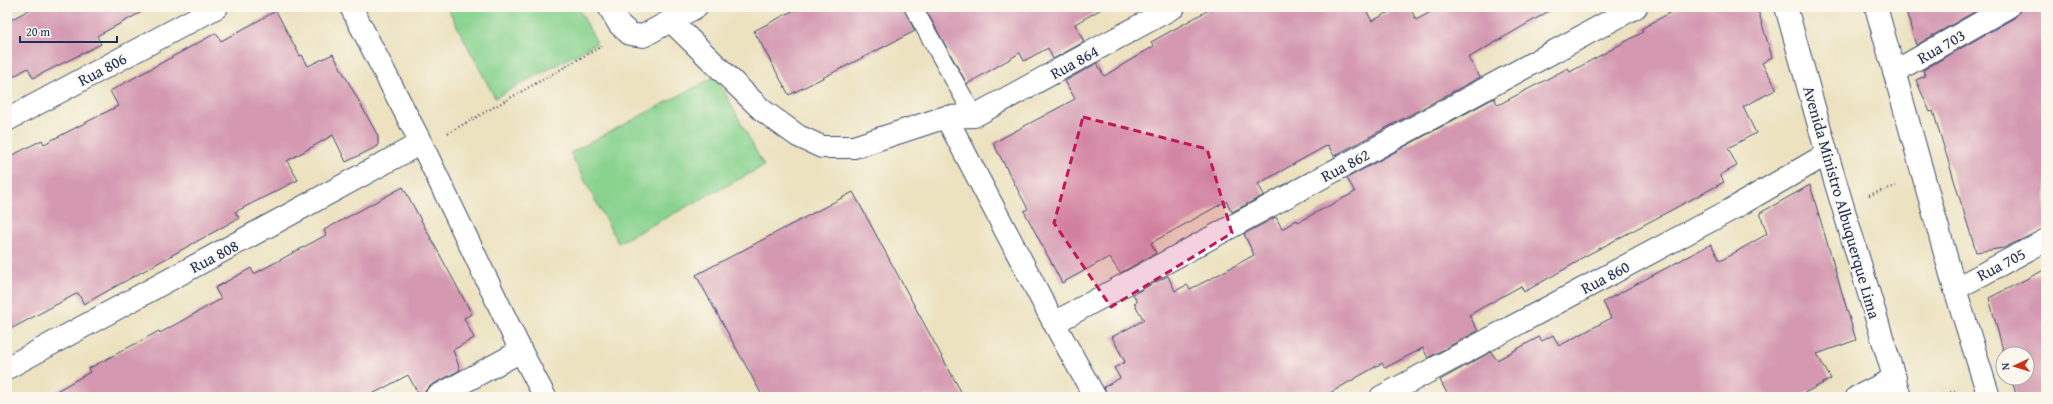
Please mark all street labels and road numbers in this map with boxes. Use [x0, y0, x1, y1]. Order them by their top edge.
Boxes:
street label: Rua 703 [1912, 23, 1970, 69]
street label: Rua 864 [1045, 39, 1103, 85]
street label: Rua 806 [73, 46, 131, 92]
street label: Avenida Ministro Albuquerque Lima [1797, 83, 1887, 322]
street label: Rua 862 [1316, 142, 1374, 188]
street label: Rua 808 [185, 233, 243, 279]
street label: Rua 705 [1972, 241, 2030, 287]
street label: Rua 860 [1576, 254, 1634, 300]

